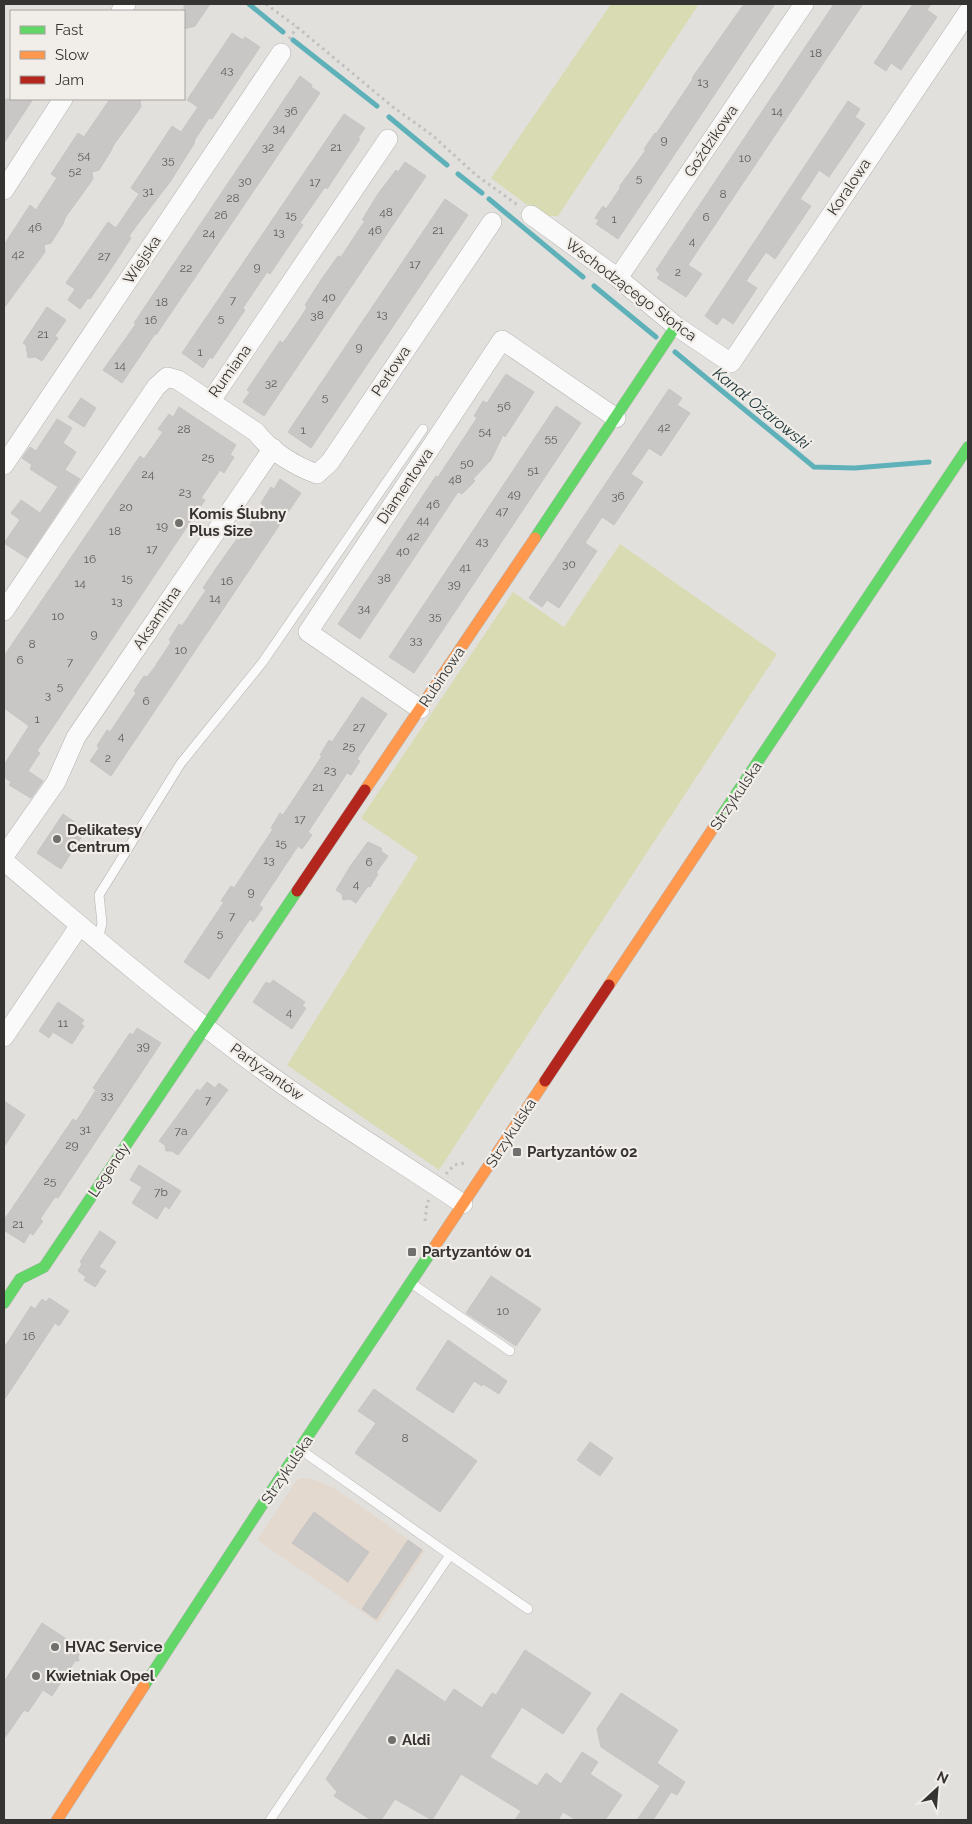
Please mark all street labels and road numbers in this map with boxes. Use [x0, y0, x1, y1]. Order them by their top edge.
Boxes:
street label: Goździkowa [680, 102, 742, 180]
street label: Koralowa [824, 155, 874, 219]
street label: Wiejska [119, 232, 165, 288]
street label: Wschodzącego Słońca [562, 235, 700, 345]
street label: Rumiana [205, 341, 255, 401]
street label: Perłowa [368, 343, 414, 399]
street label: Diamentowa [373, 445, 437, 527]
street label: Aksamitna [129, 583, 185, 653]
street label: Rubinowa [415, 643, 469, 711]
street label: Strzykulska [706, 758, 766, 834]
street label: Partyzantów [227, 1039, 307, 1105]
street label: Strzykulska [482, 1095, 540, 1171]
street label: Legendy [84, 1139, 134, 1201]
street label: Strzykulska [257, 1432, 317, 1508]

